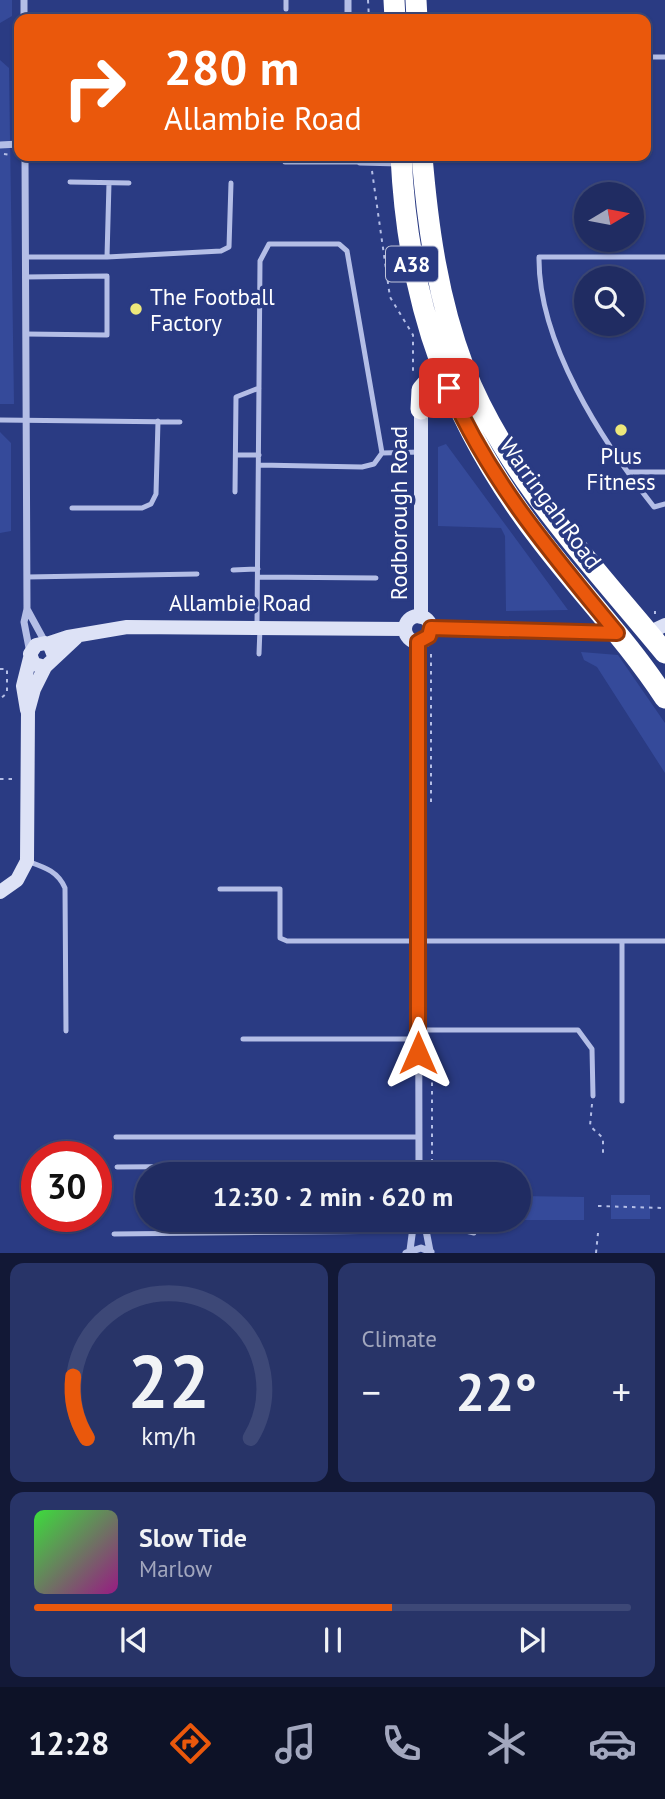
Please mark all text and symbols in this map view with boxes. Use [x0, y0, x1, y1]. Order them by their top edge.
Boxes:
text: 280 m [164, 35, 299, 99]
icon: right [49, 42, 140, 133]
text: Allambie Road [164, 97, 362, 139]
north arrow [574, 182, 644, 252]
map controls [574, 182, 644, 336]
road number: A38 [386, 246, 438, 282]
button: search [574, 266, 644, 336]
place label: The Football Factory [150, 282, 275, 337]
marker: The Football Factory [128, 301, 144, 317]
pin [419, 358, 479, 418]
icon: arrive [430, 369, 468, 407]
marker: Plus Fitness [613, 422, 629, 438]
street label: Rodborough Road [384, 426, 413, 600]
street label: Warringah Road [494, 432, 608, 574]
place label: Plus Fitness [586, 441, 656, 496]
street label: Allambie Road [169, 588, 311, 617]
position arrow [381, 1016, 455, 1090]
speed limit sign: 30 [21, 1141, 112, 1232]
text: 12:30 · 2 min · 620 m [213, 1180, 453, 1213]
text: Climate [362, 1324, 437, 1353]
text: 22 [127, 1335, 210, 1429]
text: 22° [455, 1358, 537, 1425]
text: − [362, 1367, 381, 1416]
text: + [612, 1367, 631, 1416]
text: km/h [141, 1420, 196, 1452]
text: Slow Tide [139, 1521, 247, 1554]
text: Marlow [139, 1554, 212, 1583]
icon: previous [115, 1621, 153, 1659]
icon: pause [314, 1621, 352, 1659]
icon: next [513, 1621, 551, 1659]
icon: directions [166, 1719, 215, 1768]
icon: music [271, 1719, 320, 1768]
icon: phone [377, 1719, 426, 1768]
icon: climate [482, 1719, 531, 1768]
icon: car [588, 1719, 637, 1768]
text: 12:28 [28, 1722, 109, 1764]

